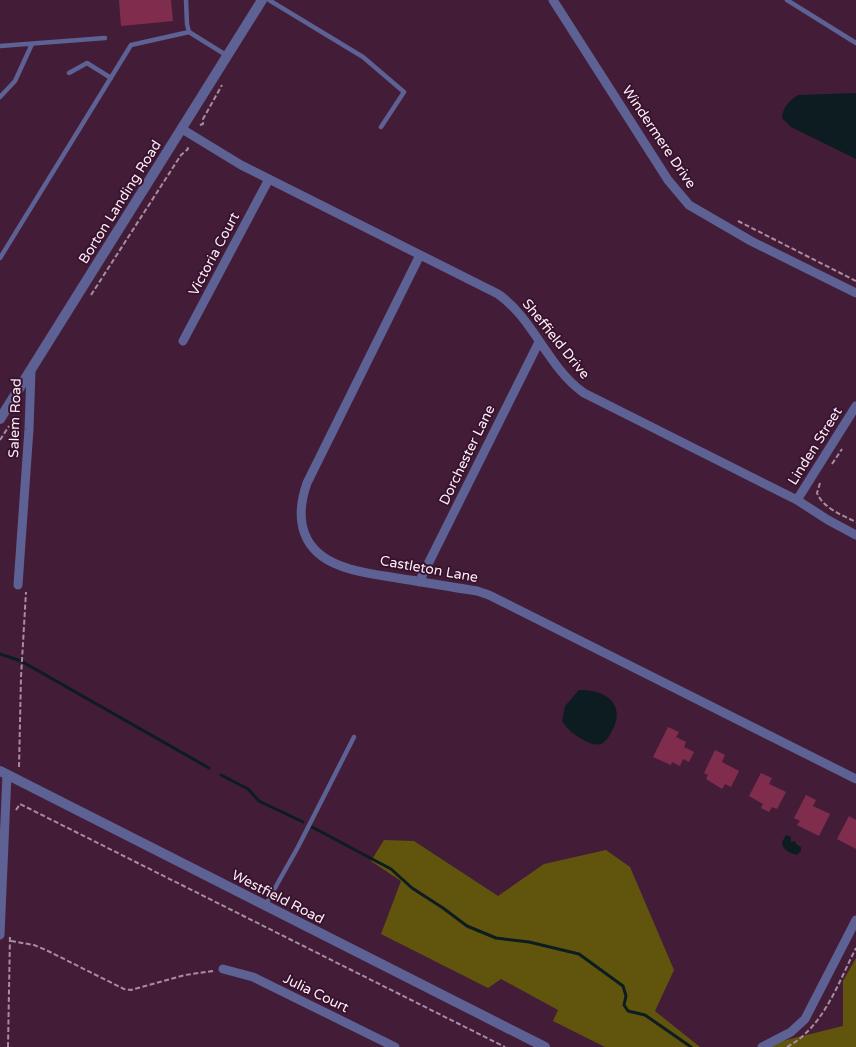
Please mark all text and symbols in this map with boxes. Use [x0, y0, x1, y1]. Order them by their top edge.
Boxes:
street label: Windermere Drive [618, 82, 700, 192]
street label: Borton Landing Road [75, 137, 165, 267]
street label: Victoria Court [185, 209, 243, 299]
street label: Sheffield Drive [519, 296, 593, 382]
street label: Salem Road [5, 378, 25, 458]
street label: Dorchester Lane [435, 402, 499, 508]
street label: Linden Street [784, 403, 846, 488]
street label: Castleton Lane [379, 552, 479, 586]
street label: Westfield Road [229, 866, 327, 928]
street label: Julia Court [280, 970, 352, 1016]

